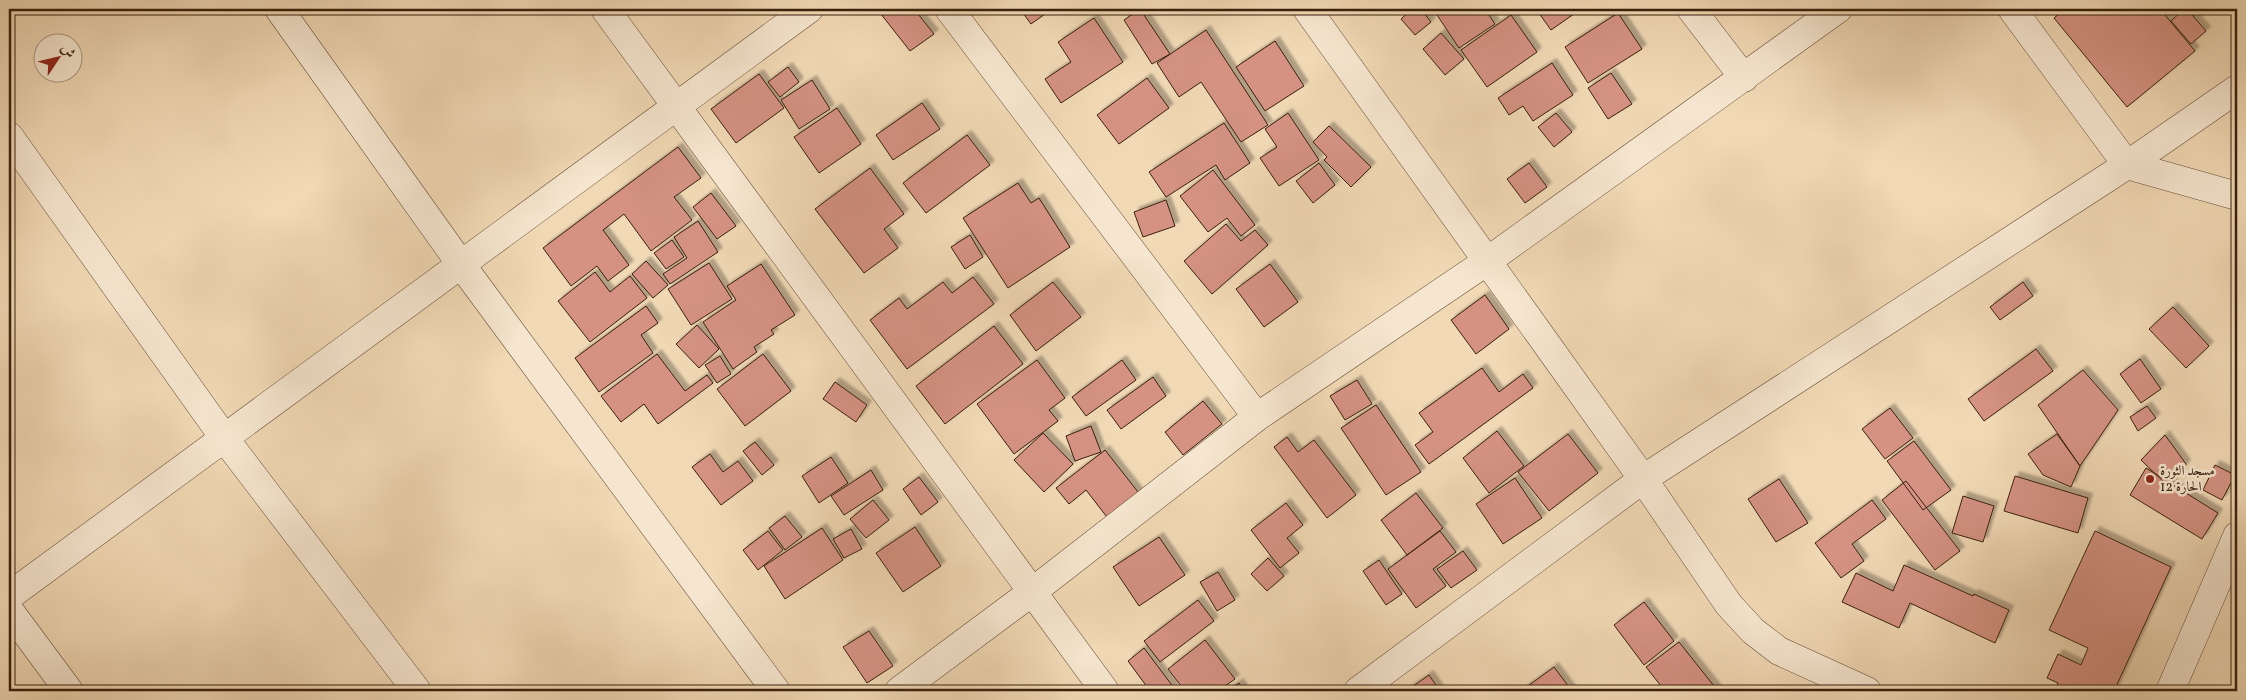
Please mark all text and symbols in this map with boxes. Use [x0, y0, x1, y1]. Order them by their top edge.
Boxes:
north arrow [32, 32, 82, 82]
text: ش [56, 40, 79, 63]
place label: مسجد الثورة الحارة 12 [2160, 462, 2215, 497]
marker: مسجد الثورة الحارة 12 [2144, 473, 2156, 485]

